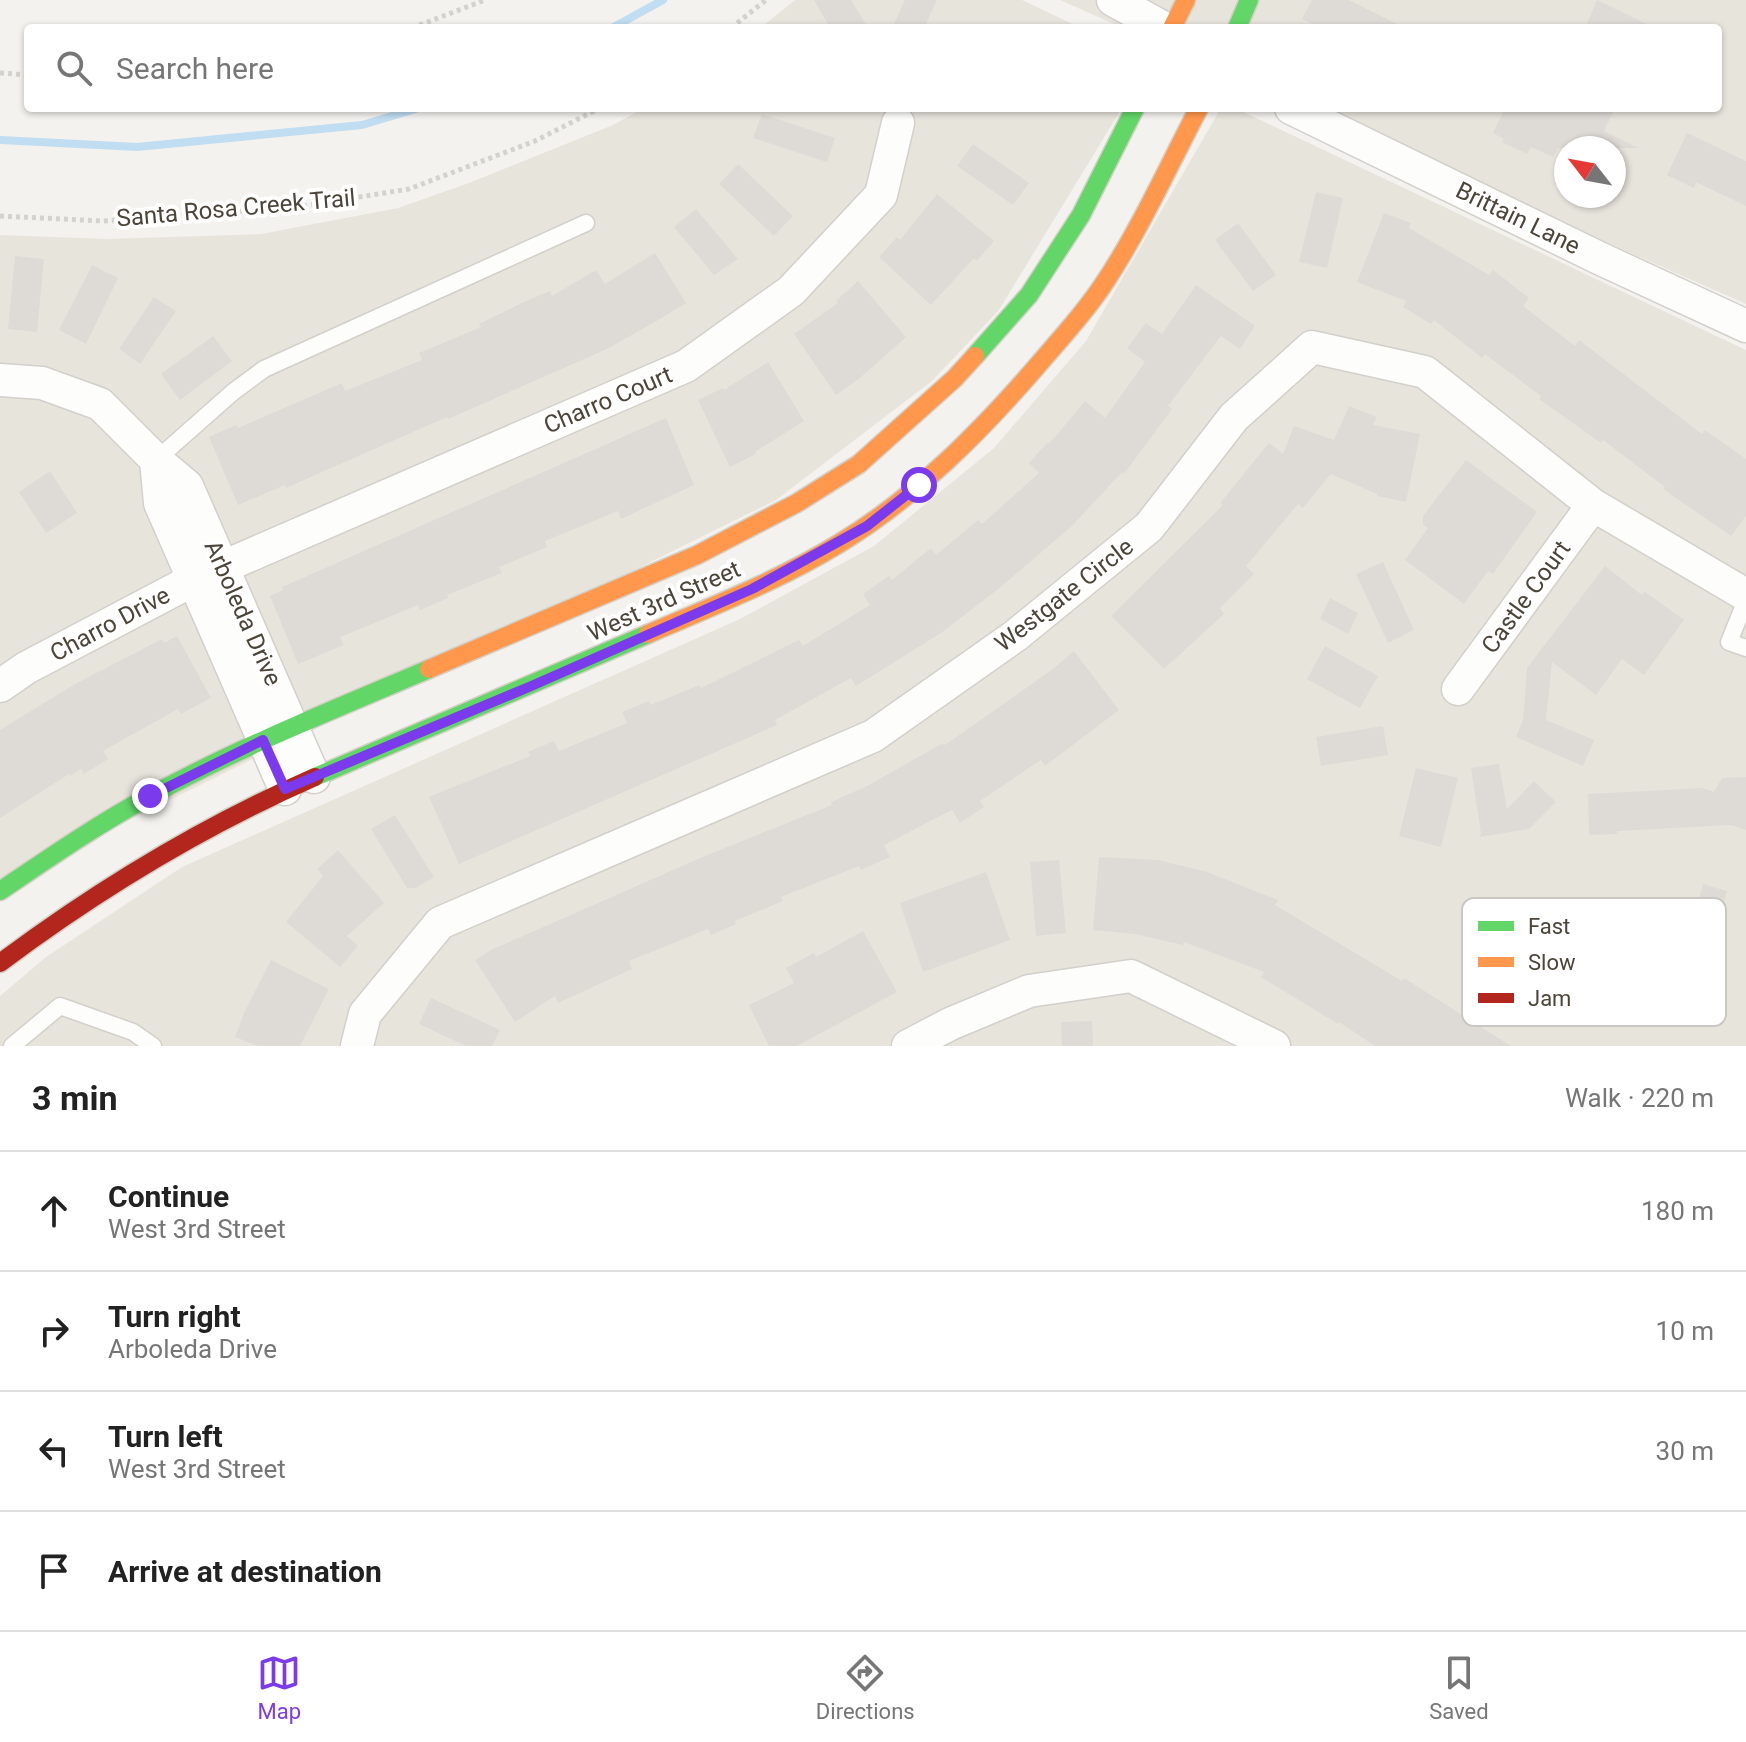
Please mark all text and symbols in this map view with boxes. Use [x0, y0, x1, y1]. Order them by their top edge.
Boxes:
search box [24, 24, 1722, 112]
icon: search [52, 46, 96, 90]
text: Search here [116, 51, 274, 86]
north arrow [1554, 136, 1626, 208]
street label: Brittain Lane [1451, 176, 1585, 260]
street label: Santa Rosa Creek Trail [115, 184, 357, 232]
street label: Charro Court [540, 360, 677, 440]
route start [901, 467, 937, 503]
street label: Westgate Circle [989, 532, 1139, 658]
street label: Castle Court [1476, 535, 1576, 659]
street label: Arboleda Drive [198, 536, 288, 690]
street label: West 3rd Street [583, 555, 745, 647]
street label: Charro Drive [45, 581, 175, 667]
route end [132, 778, 168, 814]
legend [1462, 898, 1726, 1026]
text: Fast [1528, 914, 1570, 939]
text: Slow [1528, 950, 1576, 975]
text: Jam [1528, 986, 1571, 1011]
text: 3 min [32, 1078, 117, 1118]
text: Walk · 220 m [1565, 1083, 1714, 1113]
text: Continue [108, 1179, 229, 1214]
icon: ahead [32, 1189, 76, 1233]
text: 180 m [1641, 1196, 1714, 1226]
text: West 3rd Street [108, 1214, 286, 1244]
text: Turn right [108, 1299, 241, 1334]
icon: right [32, 1309, 76, 1353]
text: 10 m [1656, 1316, 1714, 1346]
text: Arboleda Drive [108, 1334, 277, 1364]
text: Turn left [108, 1419, 223, 1454]
icon: left [32, 1429, 76, 1473]
text: 30 m [1656, 1436, 1714, 1466]
text: West 3rd Street [108, 1454, 286, 1484]
icon: arrive [32, 1549, 76, 1593]
text: Arrive at destination [108, 1554, 382, 1589]
tab: Map [257, 1651, 301, 1724]
tab: Directions [816, 1651, 915, 1724]
tab: Saved [1429, 1651, 1489, 1724]

